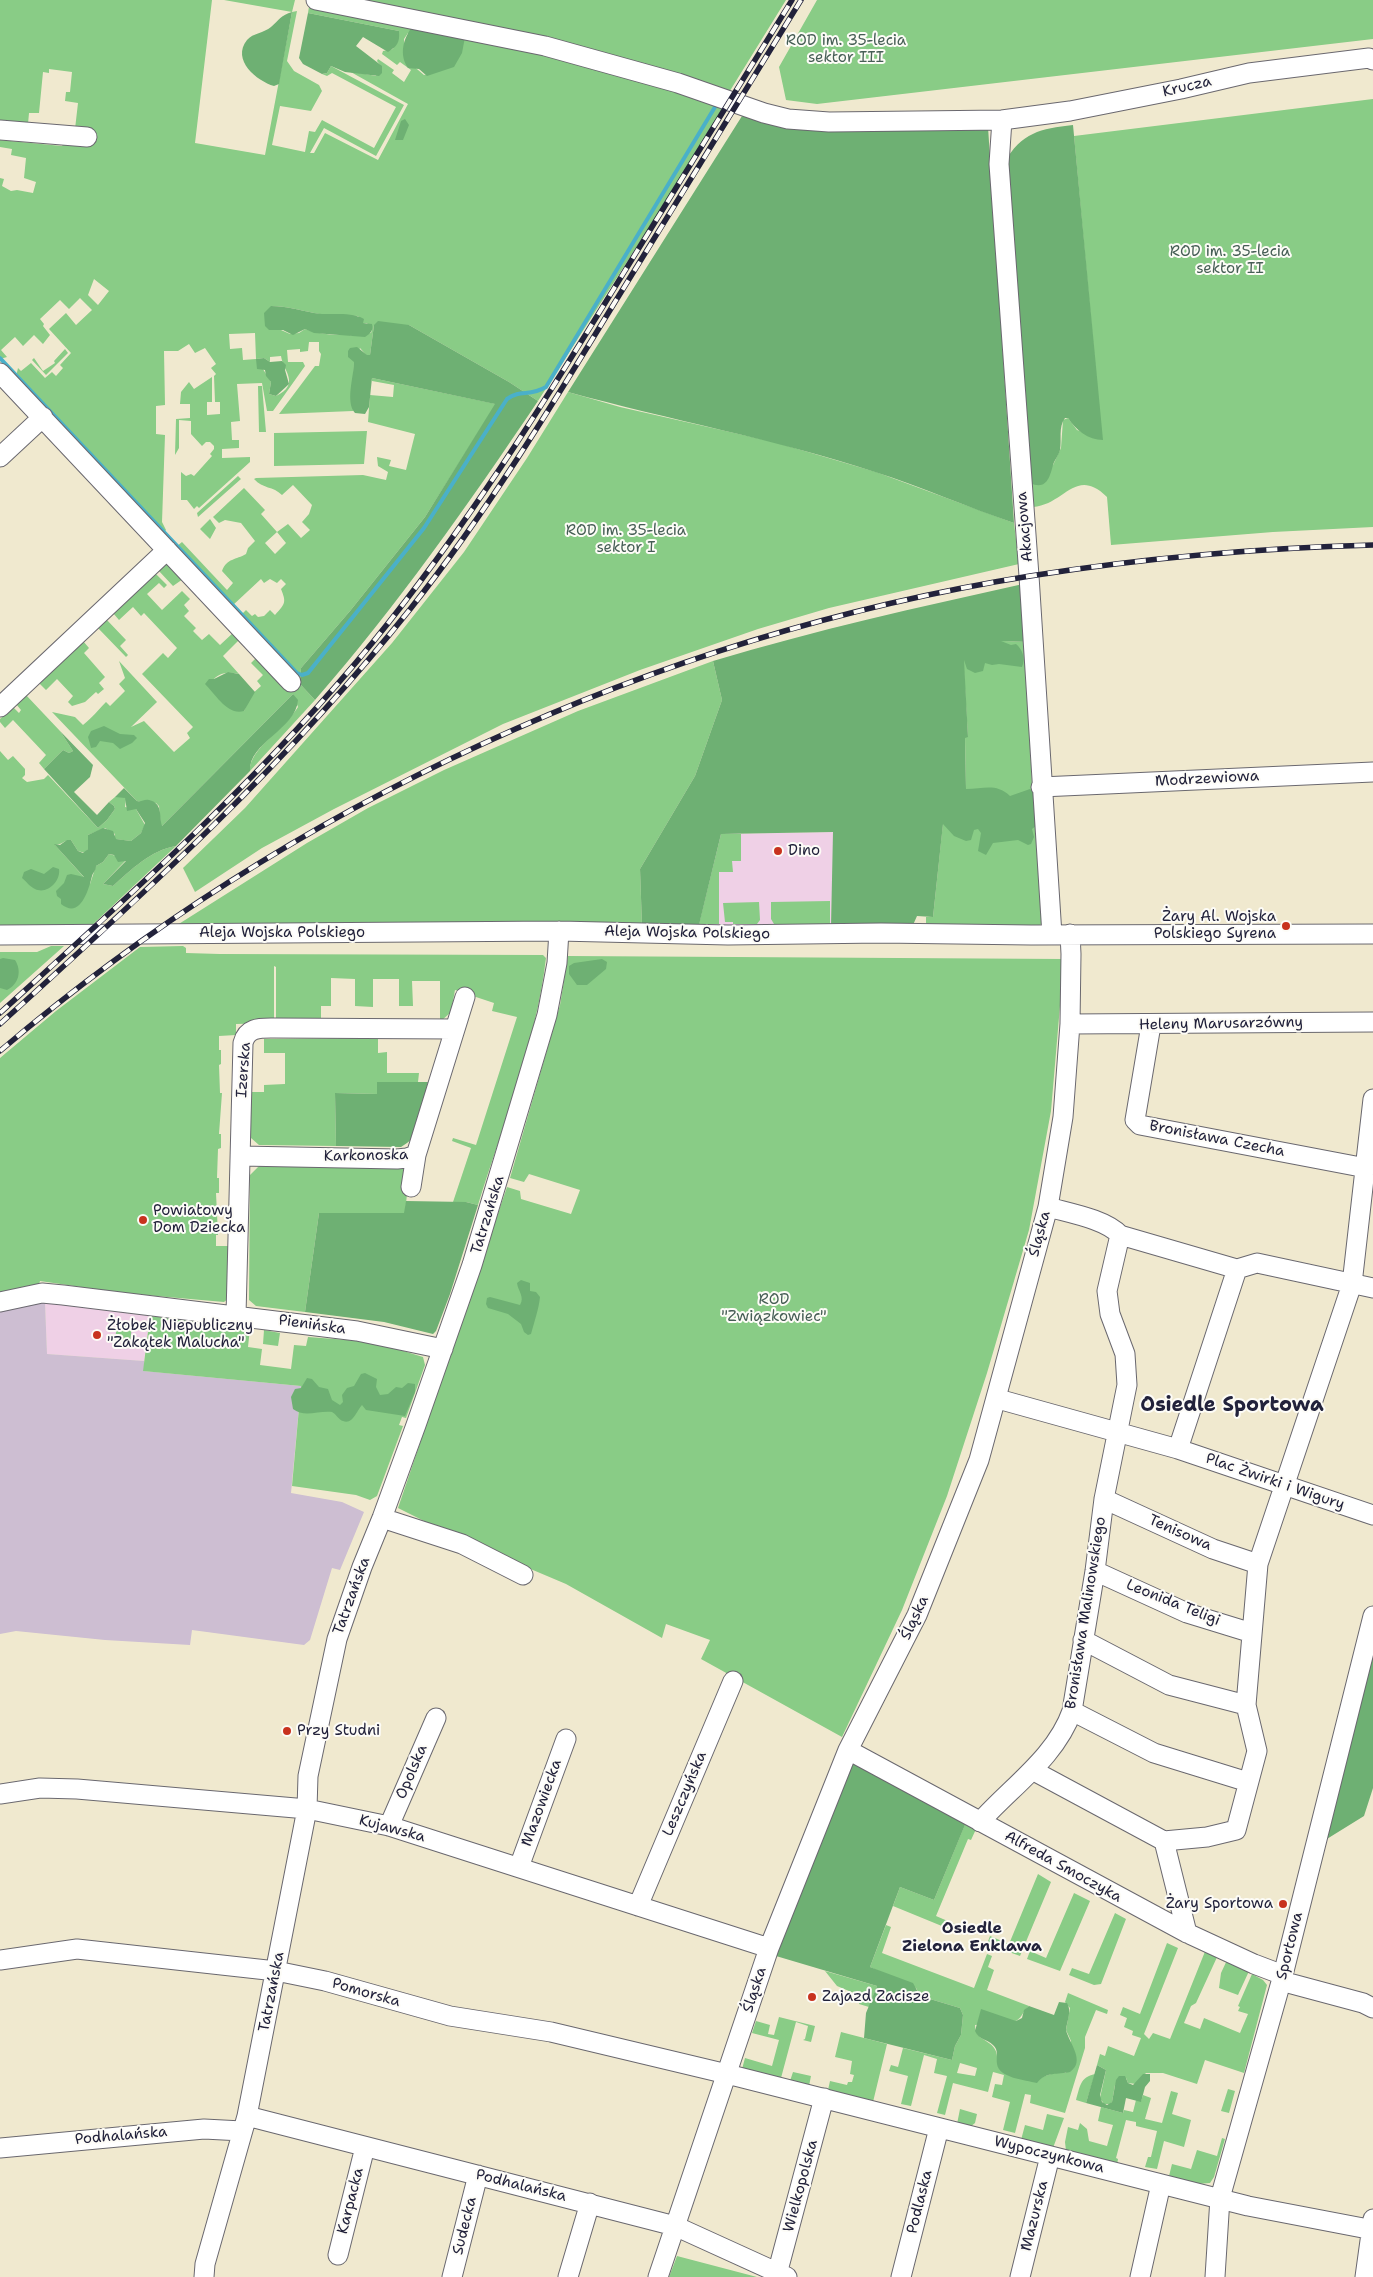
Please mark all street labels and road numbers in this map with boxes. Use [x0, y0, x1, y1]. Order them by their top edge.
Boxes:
street label: Krucza [1161, 73, 1213, 101]
street label: Akacjowa [1013, 491, 1037, 563]
street label: Modrzewiowa [1155, 767, 1259, 791]
street label: Aleja Wojska Polskiego [604, 923, 770, 943]
street label: Aleja Wojska Polskiego [199, 924, 365, 942]
street label: Heleny Marusarzówny [1139, 1014, 1303, 1034]
street label: Izerska [233, 1042, 255, 1098]
street label: Bronisława Czecha [1148, 1117, 1286, 1161]
street label: Karkonoska [324, 1146, 408, 1166]
street label: Tatrzańska [468, 1174, 508, 1256]
street label: Śląska [1025, 1209, 1055, 1259]
street label: Pienińska [277, 1311, 347, 1339]
street label: Plac Żwirki i Wigury [1203, 1450, 1347, 1514]
street label: Tenisowa [1146, 1511, 1214, 1555]
street label: Bronisława Malinowskiego [1062, 1516, 1110, 1710]
street label: Tatrzańska [330, 1555, 374, 1637]
street label: Leonida Teligi [1123, 1576, 1223, 1630]
street label: Śląska [897, 1593, 933, 1643]
street label: Opolska [392, 1742, 432, 1802]
street label: Leszczyńska [659, 1749, 711, 1839]
street label: Mazowiecka [518, 1757, 566, 1849]
street label: Kujawska [357, 1812, 427, 1846]
street label: Alfreda Smoczyka [1001, 1827, 1125, 1907]
street label: Sportowa [1273, 1910, 1307, 1982]
street label: Tatrzańska [255, 1950, 289, 2034]
street label: Śląska [739, 1965, 771, 2015]
street label: Pomorska [330, 1975, 402, 2011]
street label: Podhalańska [74, 2123, 168, 2149]
street label: Wypoczynkowa [992, 2133, 1106, 2177]
street label: Wielkopolska [780, 2138, 822, 2234]
street label: Karpacka [334, 2166, 368, 2236]
street label: Podhalańska [474, 2166, 568, 2206]
street label: Podlaska [903, 2168, 937, 2236]
street label: Mazurska [1018, 2179, 1052, 2253]
street label: Sudecka [449, 2195, 481, 2257]

